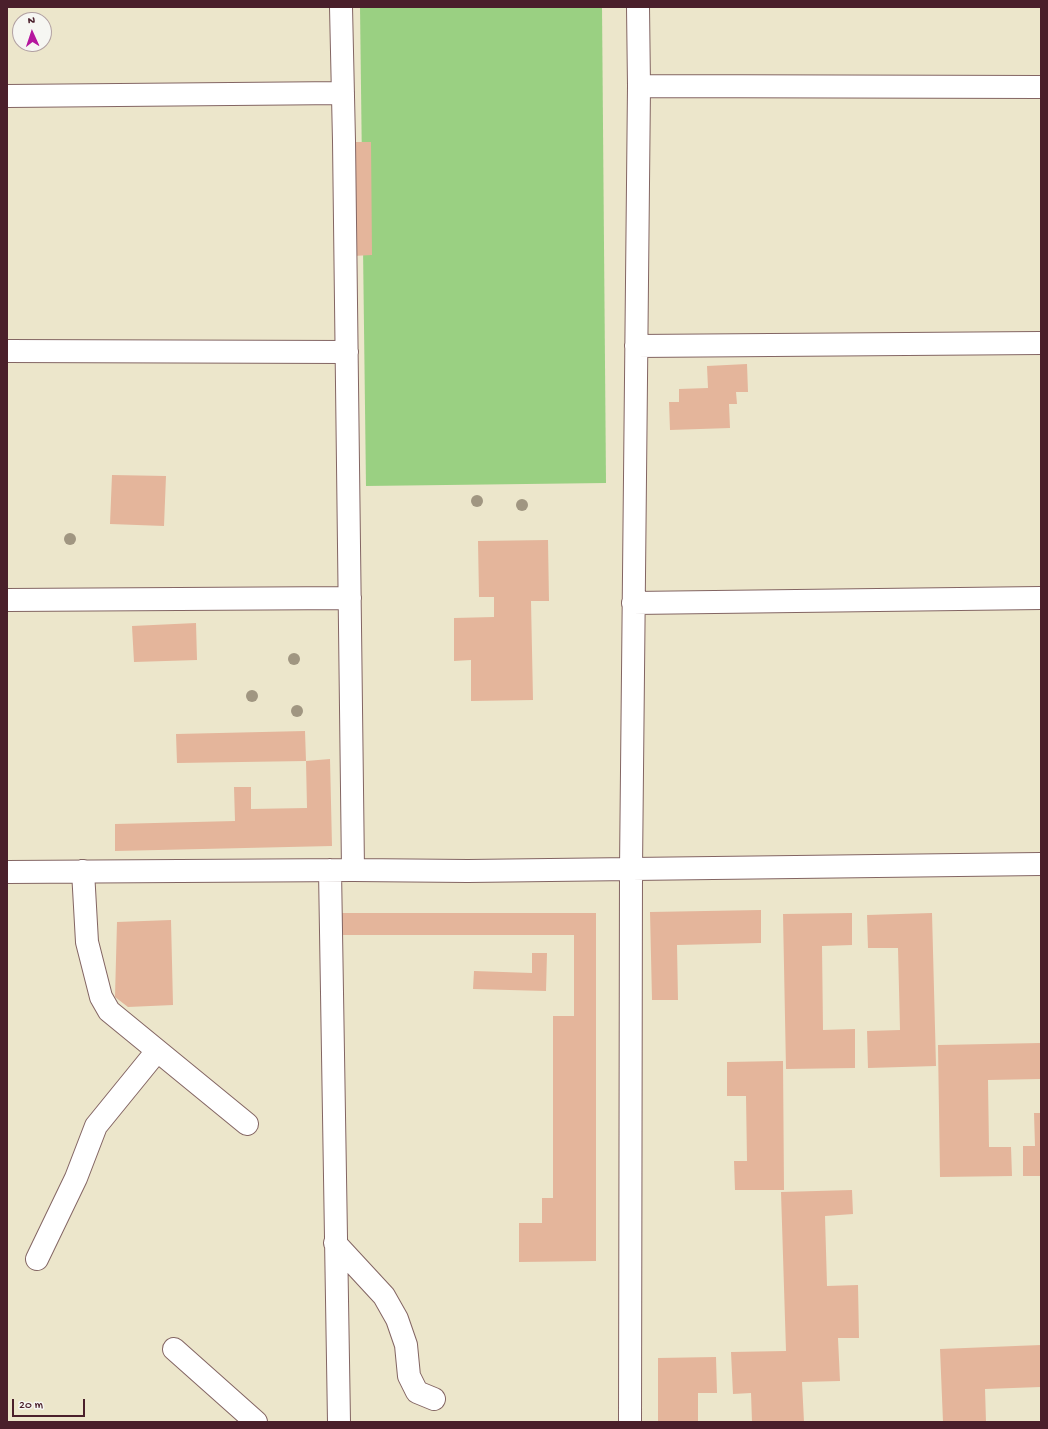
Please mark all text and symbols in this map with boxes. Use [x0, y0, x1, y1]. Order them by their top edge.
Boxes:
north arrow [12, 12, 52, 52]
text: N [28, 15, 35, 27]
scale bar [14, 1391, 87, 1417]
text: 20 m [19, 1399, 43, 1413]

